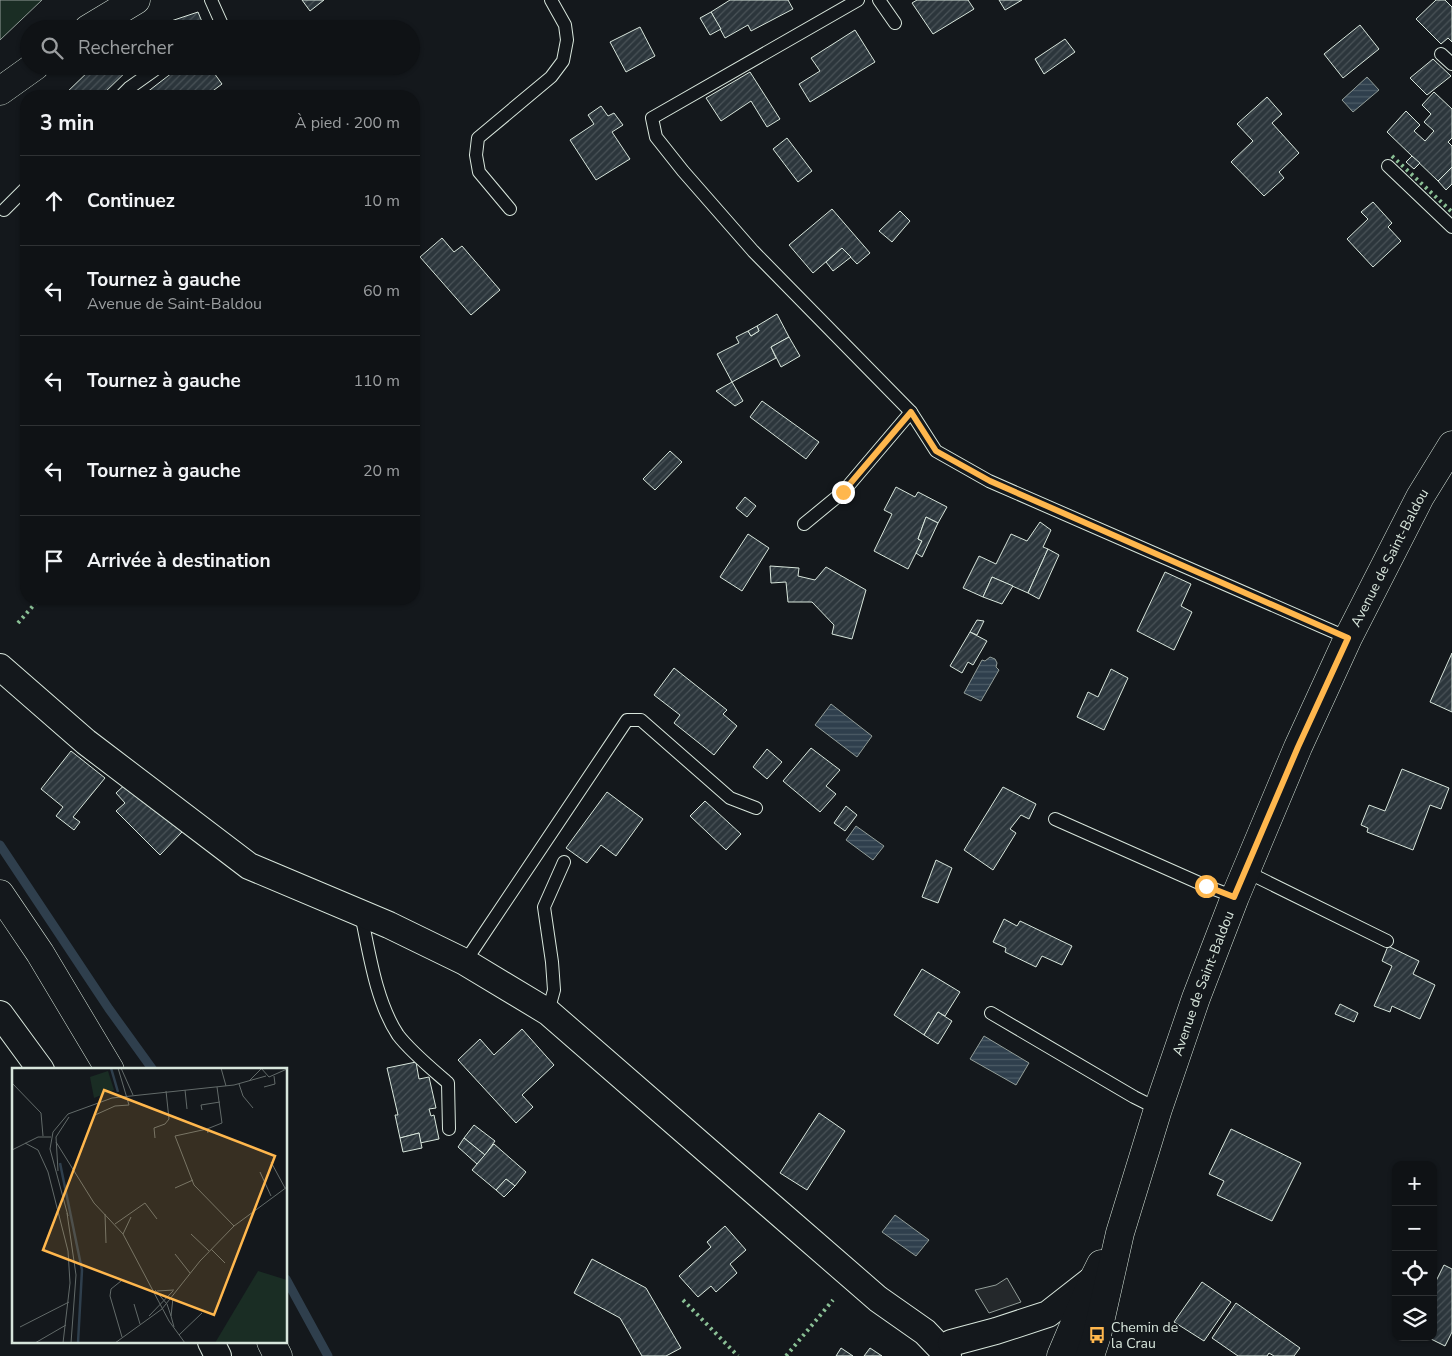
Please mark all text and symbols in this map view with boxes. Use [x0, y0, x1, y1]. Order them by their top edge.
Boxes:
search box [20, 20, 420, 75]
icon: search [38, 34, 66, 62]
text: Rechercher [78, 35, 173, 61]
text: 3 min [40, 109, 94, 137]
text: À pied · 200 m [295, 112, 400, 134]
icon: ahead [40, 187, 68, 215]
text: Continuez [87, 188, 175, 214]
text: 10 m [363, 190, 400, 212]
text: Tournez à gauche [87, 267, 241, 293]
icon: left [40, 277, 68, 305]
text: 60 m [363, 280, 400, 302]
text: Avenue de Saint-Baldou [87, 293, 262, 315]
icon: left [40, 367, 68, 395]
text: Tournez à gauche [87, 368, 241, 394]
text: 110 m [353, 370, 400, 392]
icon: left [40, 457, 68, 485]
text: Tournez à gauche [87, 458, 241, 484]
text: 20 m [363, 460, 400, 482]
route end [832, 481, 855, 504]
street label: Avenue de Saint-Baldou [1346, 485, 1433, 630]
icon: arrive [40, 547, 68, 575]
text: Arrivée à destination [87, 548, 271, 574]
route start [1195, 875, 1218, 898]
street label: Avenue de Saint-Baldou [1167, 908, 1238, 1058]
inset map [12, 1068, 288, 1344]
map controls [1392, 1161, 1437, 1341]
button: + [1392, 1161, 1437, 1206]
button: − [1392, 1206, 1437, 1251]
button: locate [1392, 1251, 1437, 1296]
button: layers [1392, 1296, 1437, 1341]
place label: Chemin de la Crau [1111, 1318, 1178, 1353]
bus stop icon: Chemin de la Crau [1087, 1325, 1107, 1345]

